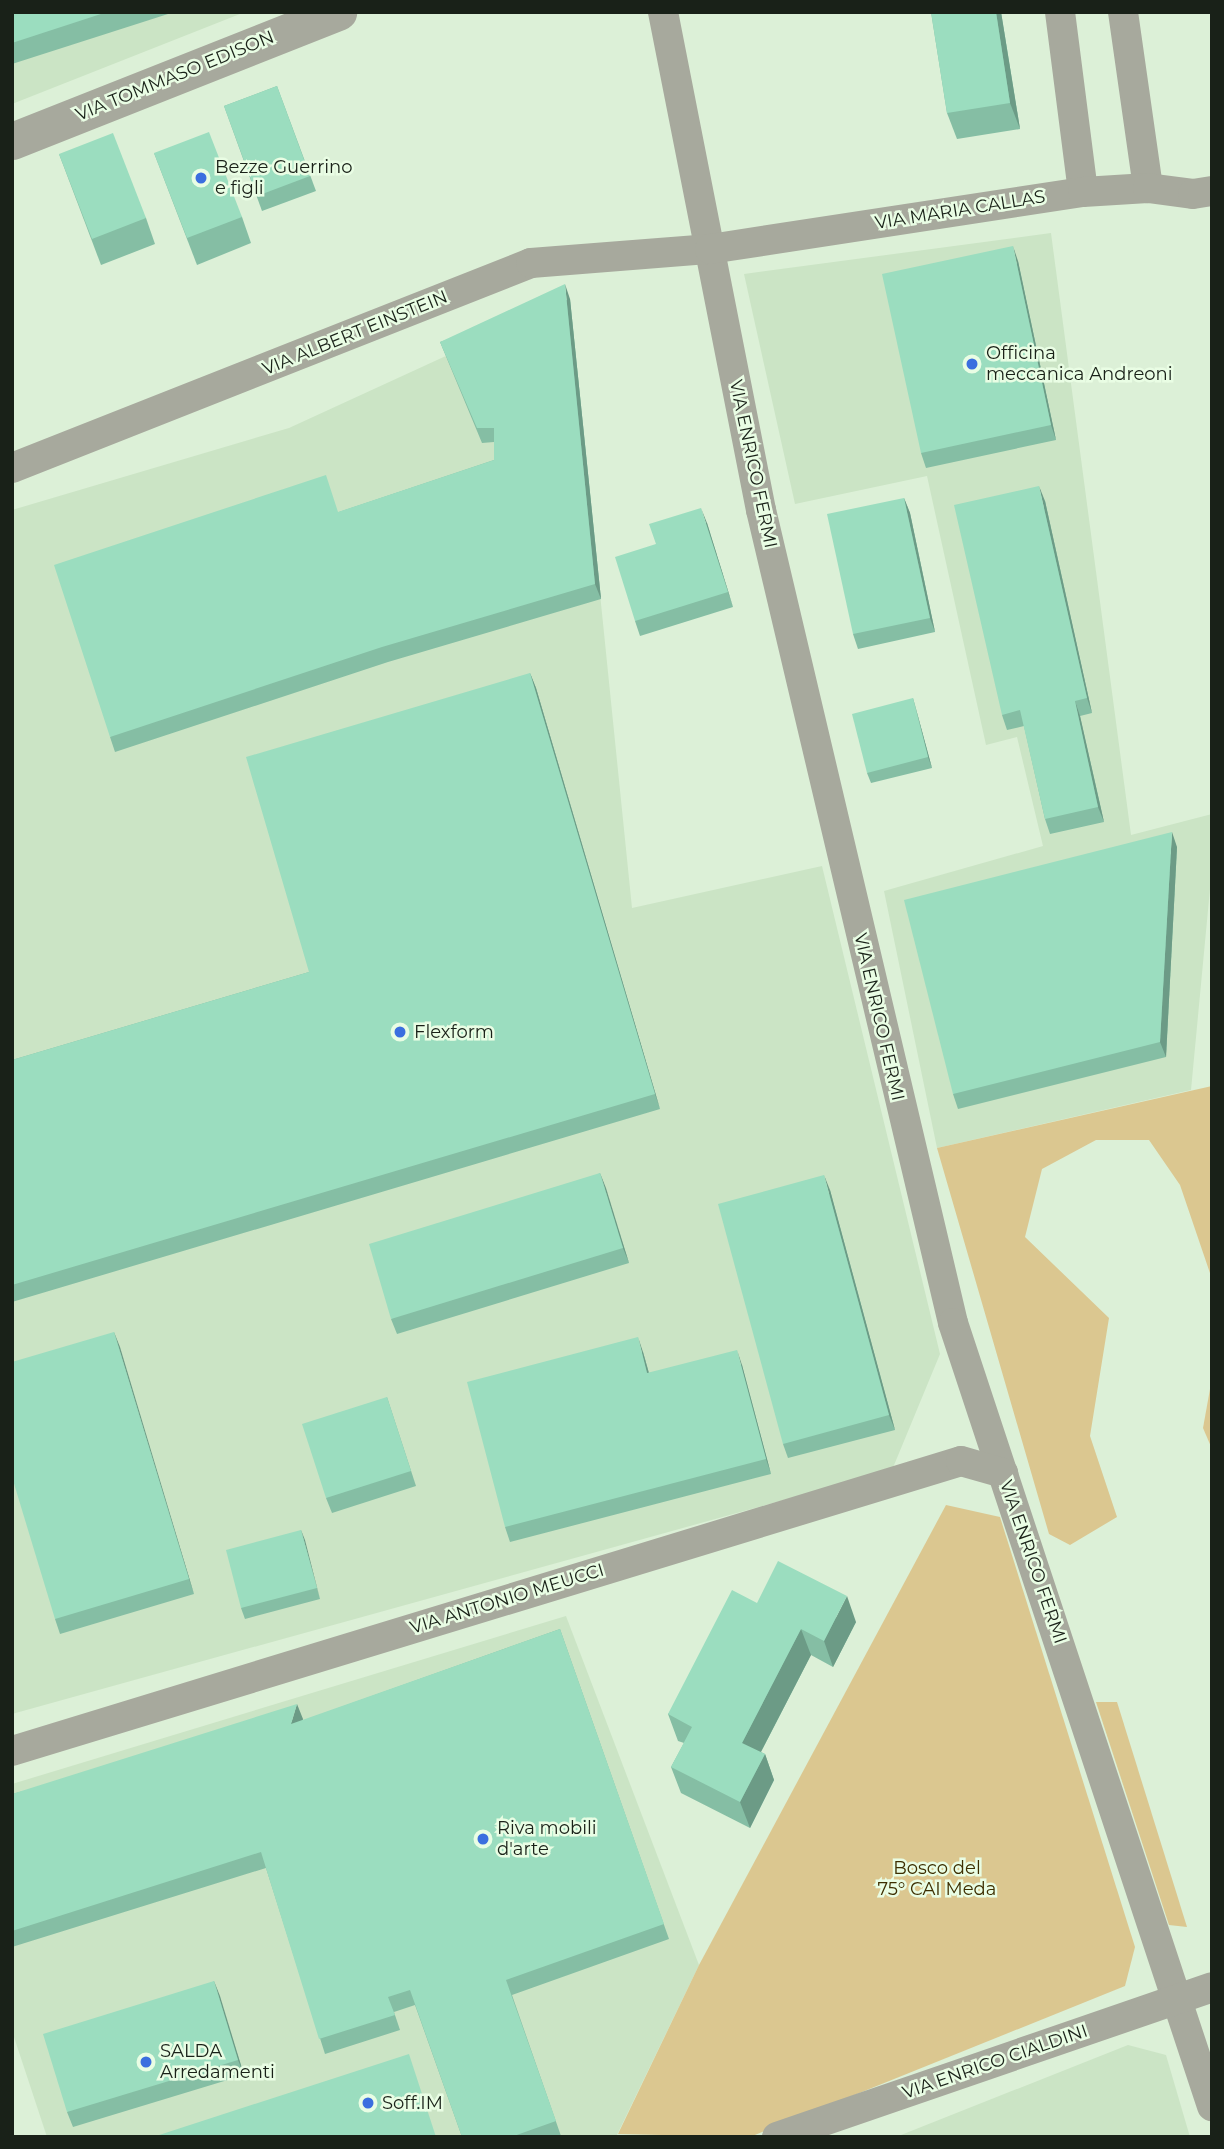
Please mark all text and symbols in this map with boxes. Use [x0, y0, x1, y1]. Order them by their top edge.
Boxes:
street label: VIA TOMMASO EDISON [73, 26, 277, 126]
place label: Bezze Guerrino e figli [215, 157, 353, 200]
marker: Bezze Guerrino e figli [193, 170, 209, 186]
street label: VIA MARIA CALLAS [873, 186, 1047, 234]
street label: VIA ALBERT EINSTEIN [259, 286, 451, 380]
place label: Officina meccanica Andreoni [986, 343, 1173, 386]
marker: Officina meccanica Andreoni [964, 356, 980, 372]
street label: VIA ENRICO FERMI [725, 378, 781, 550]
street label: VIA ENRICO FERMI [849, 931, 909, 1103]
place label: Flexform [414, 1021, 494, 1043]
marker: Flexform [392, 1024, 408, 1040]
street label: VIA ENRICO FERMI [995, 1477, 1071, 1647]
street label: VIA ANTONIO MEUCCI [407, 1559, 607, 1639]
place label: Riva mobili d'arte [497, 1818, 597, 1860]
marker: Riva mobili d'arte [475, 1831, 491, 1847]
park label: Bosco del 75° CAI Meda [878, 1858, 996, 1900]
street label: VIA ENRICO CIALDINI [900, 2020, 1090, 2104]
place label: SALDA Arredamenti [160, 2041, 275, 2084]
marker: SALDA Arredamenti [138, 2054, 154, 2070]
place label: Soff.IM [382, 2092, 443, 2114]
marker: Soff.IM [360, 2095, 376, 2111]

